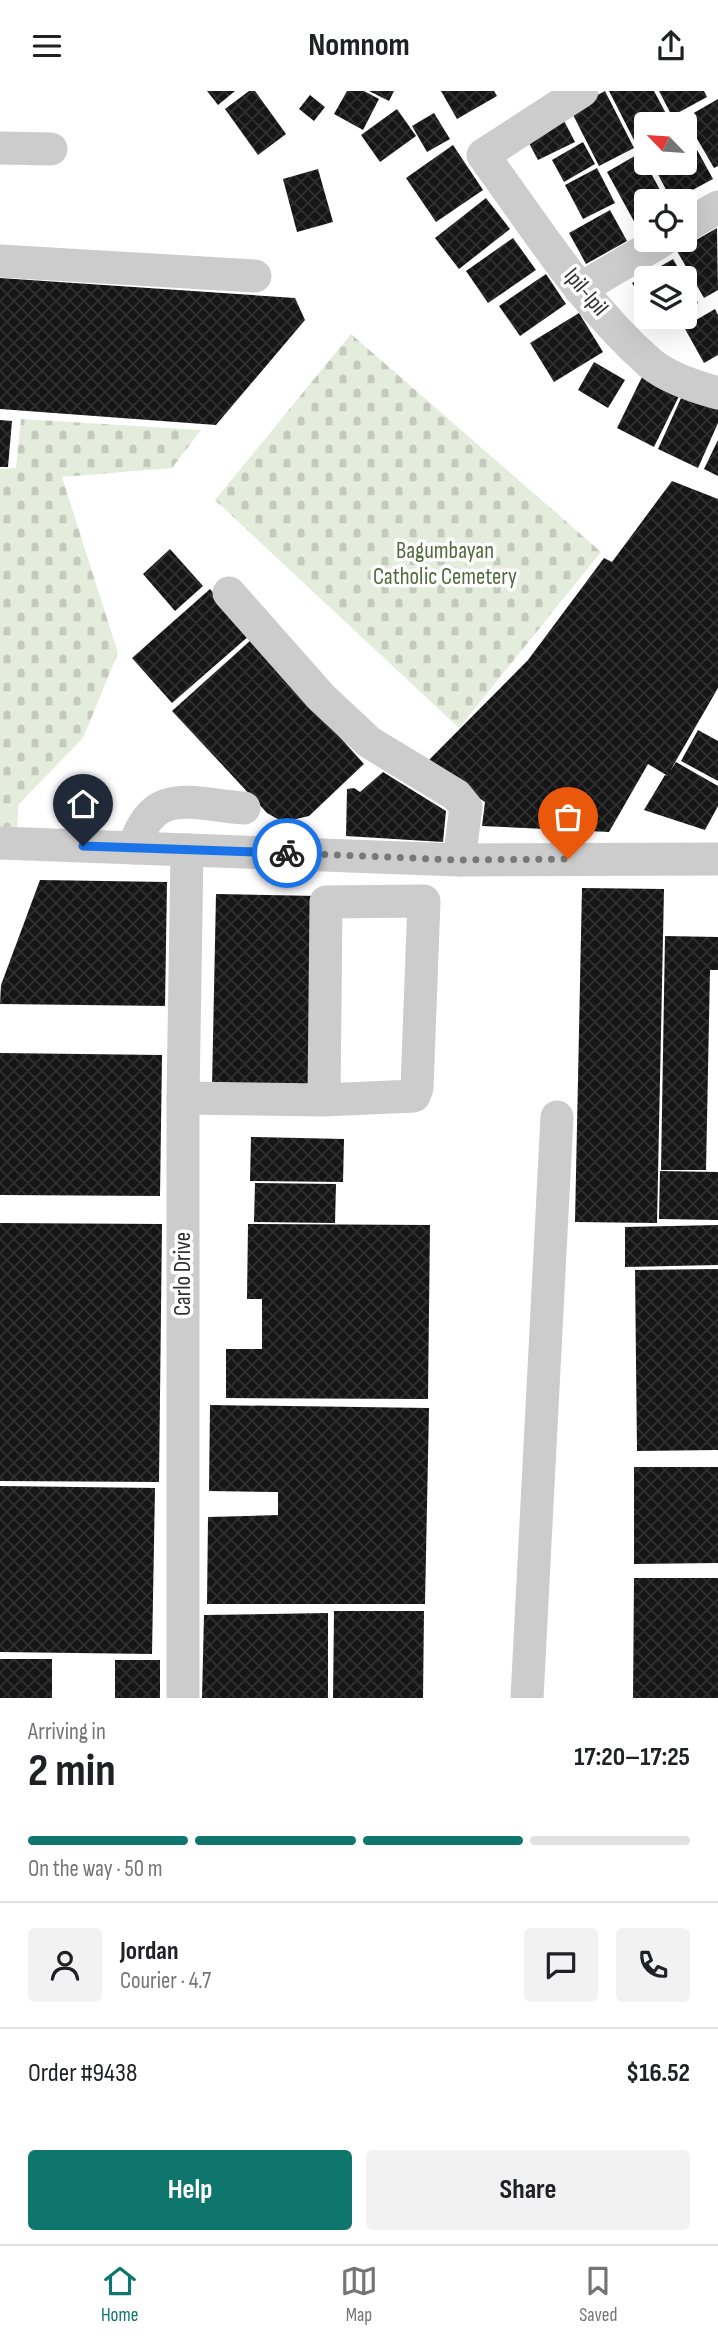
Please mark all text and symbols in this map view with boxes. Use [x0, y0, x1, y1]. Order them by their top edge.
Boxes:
text: Nomnom [308, 26, 410, 65]
icon: menu [28, 27, 66, 65]
icon: share [652, 27, 690, 65]
north arrow [634, 112, 696, 175]
map controls [634, 112, 697, 329]
button: locate [634, 189, 697, 252]
street label: Ipil-Ipil [558, 262, 614, 322]
button: layers [634, 266, 697, 329]
park label: Bagumbayan Catholic Cemetery [373, 537, 517, 591]
pin [53, 774, 113, 846]
icon: home [64, 785, 102, 823]
pin [538, 787, 598, 859]
icon: bag [549, 798, 587, 836]
courier [252, 818, 322, 888]
icon: bike [268, 834, 306, 872]
street label: Carlo Drive [169, 1232, 197, 1316]
text: Arriving in [28, 1718, 106, 1746]
text: 17:20–17:25 [574, 1742, 690, 1773]
text: 2 min [28, 1744, 116, 1799]
text: On the way · 50 m [28, 1855, 162, 1883]
button: person [28, 1928, 102, 2002]
button: chat [524, 1928, 598, 2002]
button: phone [616, 1928, 690, 2002]
text: Jordan [120, 1936, 178, 1967]
text: Courier · 4.7 [120, 1967, 211, 1995]
text: Order #9438 [28, 2058, 137, 2089]
text: $16.52 [626, 2058, 690, 2089]
button: Help [28, 2150, 352, 2230]
button: Share [366, 2150, 690, 2230]
tab: Home [101, 2262, 139, 2327]
tab: Map [340, 2262, 378, 2327]
tab: Saved [579, 2262, 617, 2327]

